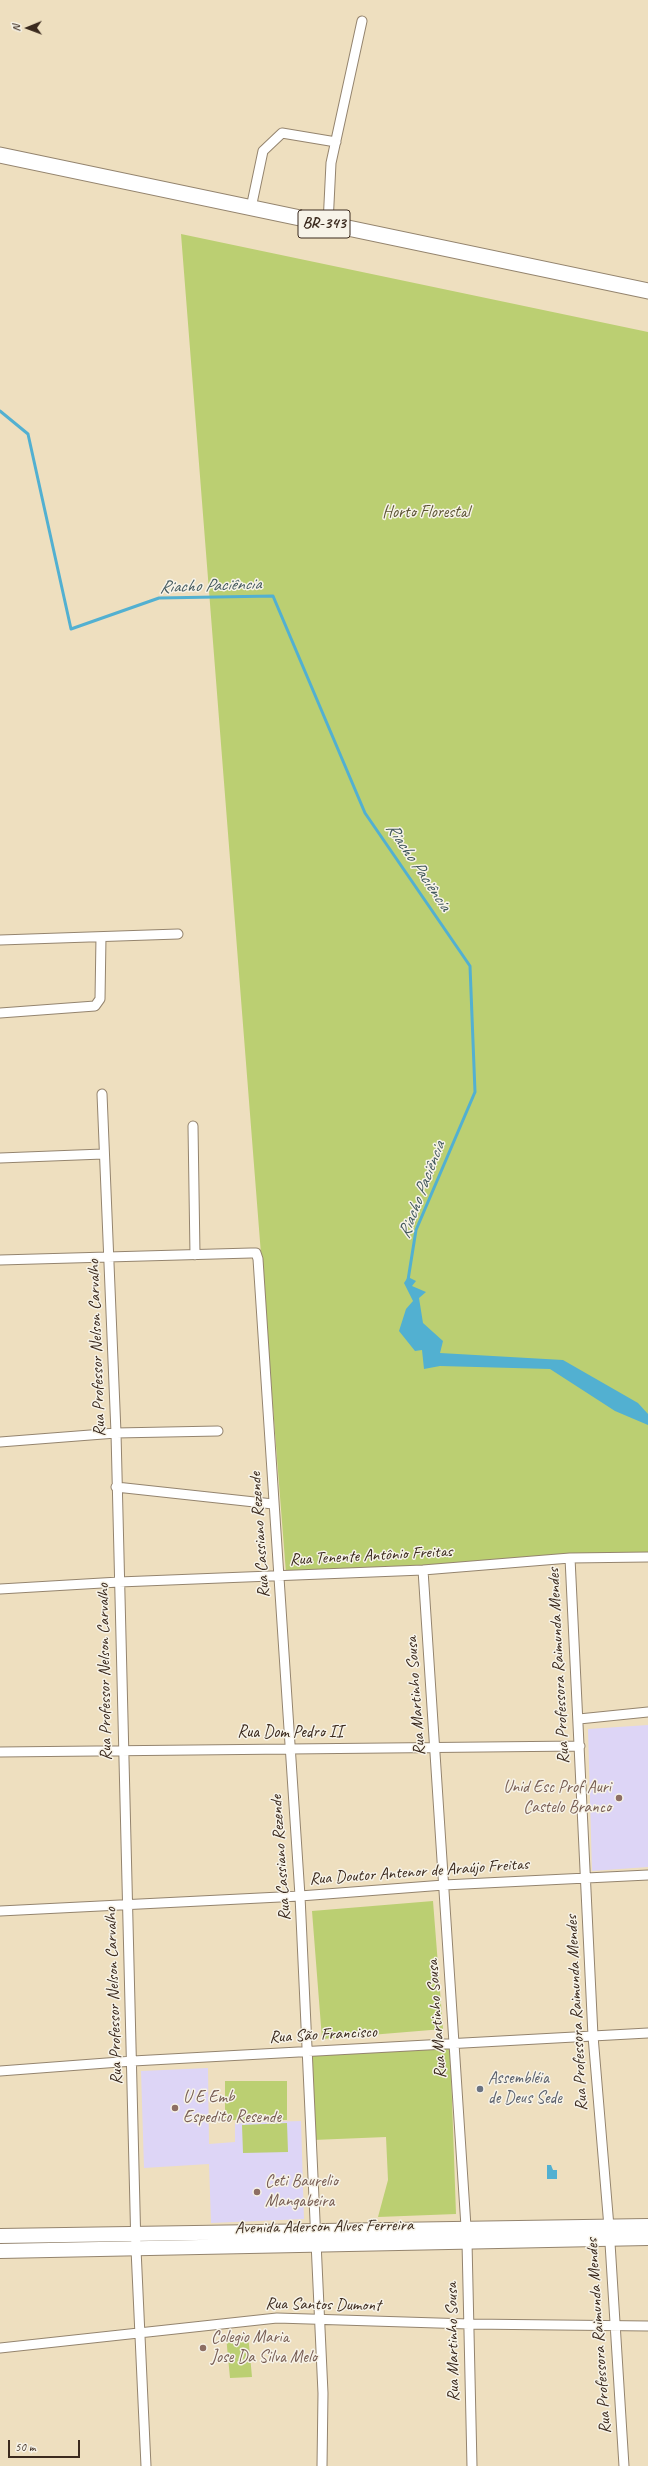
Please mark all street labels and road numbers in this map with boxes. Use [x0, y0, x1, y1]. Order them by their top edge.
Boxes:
road number: BR-343 [298, 210, 350, 238]
street label: Rua Professor Nelson Carvalho [84, 1259, 110, 1437]
street label: Rua Cassiano Rezende [245, 1471, 275, 1599]
street label: Rua Tenente Antônio Freitas [289, 1542, 453, 1570]
street label: Rua Professora Raimunda Mendes [544, 1567, 574, 1765]
street label: Rua Professor Nelson Carvalho [93, 1583, 117, 1761]
street label: Rua Martinho Sousa [402, 1636, 430, 1756]
street label: Rua Dom Pedro II [237, 1723, 343, 1743]
street label: Rua Cassiano Rezende [266, 1794, 296, 1922]
street label: Rua Doutor Antenor de Araújo Freitas [309, 1854, 529, 1890]
street label: Rua Professor Nelson Carvalho [101, 1907, 127, 2085]
street label: Rua Professora Raimunda Mendes [562, 1914, 592, 2112]
street label: Rua Martinho Sousa [423, 1959, 451, 2079]
street label: Rua São Francisco [269, 2022, 377, 2048]
street label: Avenida Aderson Alves Ferreira [235, 2215, 413, 2239]
street label: Rua Professora Raimunda Mendes [582, 2237, 616, 2435]
street label: Rua Martinho Sousa [442, 2282, 464, 2402]
street label: Rua Santos Dumont [265, 2294, 381, 2316]

